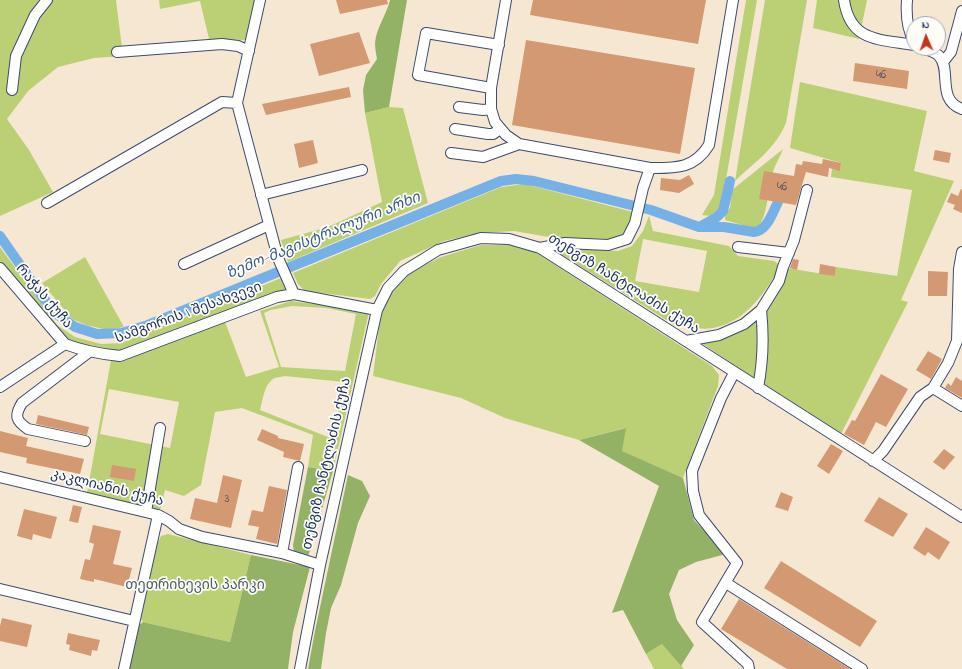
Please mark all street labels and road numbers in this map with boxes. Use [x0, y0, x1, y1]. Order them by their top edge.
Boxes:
street label: თენგიზ ჩანტლაძის ქუჩა [544, 231, 702, 339]
street label: რაჭას ქუჩა [11, 261, 75, 333]
street label: სამგორის I შესახვევი [113, 280, 265, 348]
street label: თენგიზ ჩანტლაძის ქუჩა [300, 376, 356, 552]
street label: კაკლიანის ქუჩა [49, 467, 165, 511]

